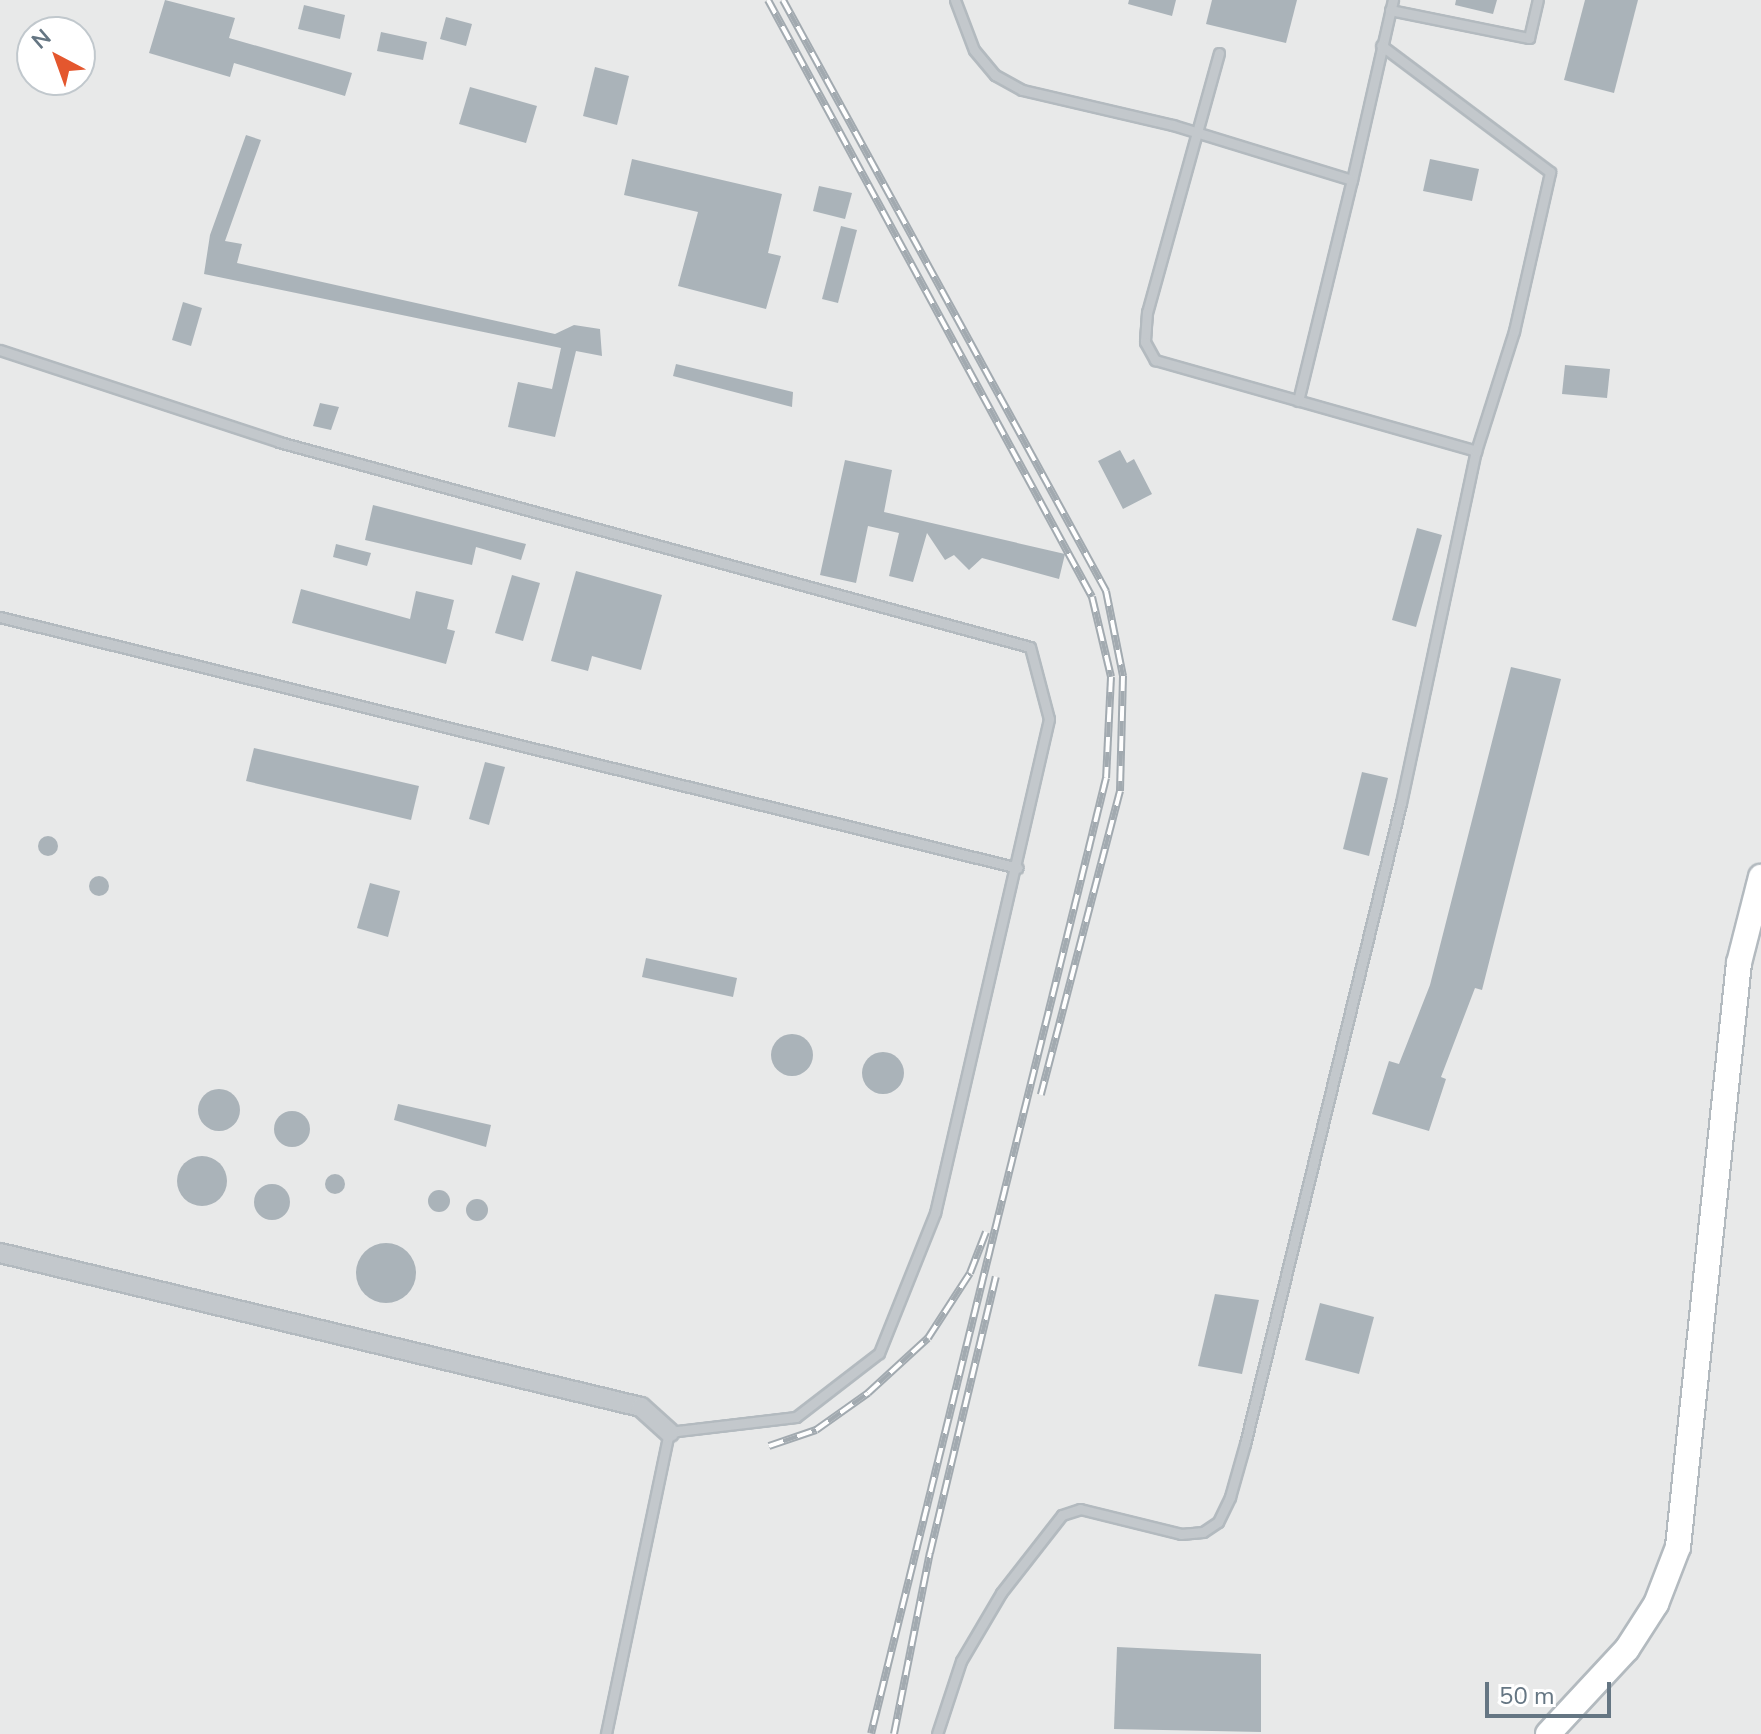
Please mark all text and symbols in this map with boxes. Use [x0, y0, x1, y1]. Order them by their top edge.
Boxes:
north arrow [16, 16, 96, 96]
text: N [26, 23, 58, 56]
scale bar [1489, 1666, 1615, 1716]
text: 50 m [1499, 1680, 1555, 1712]

